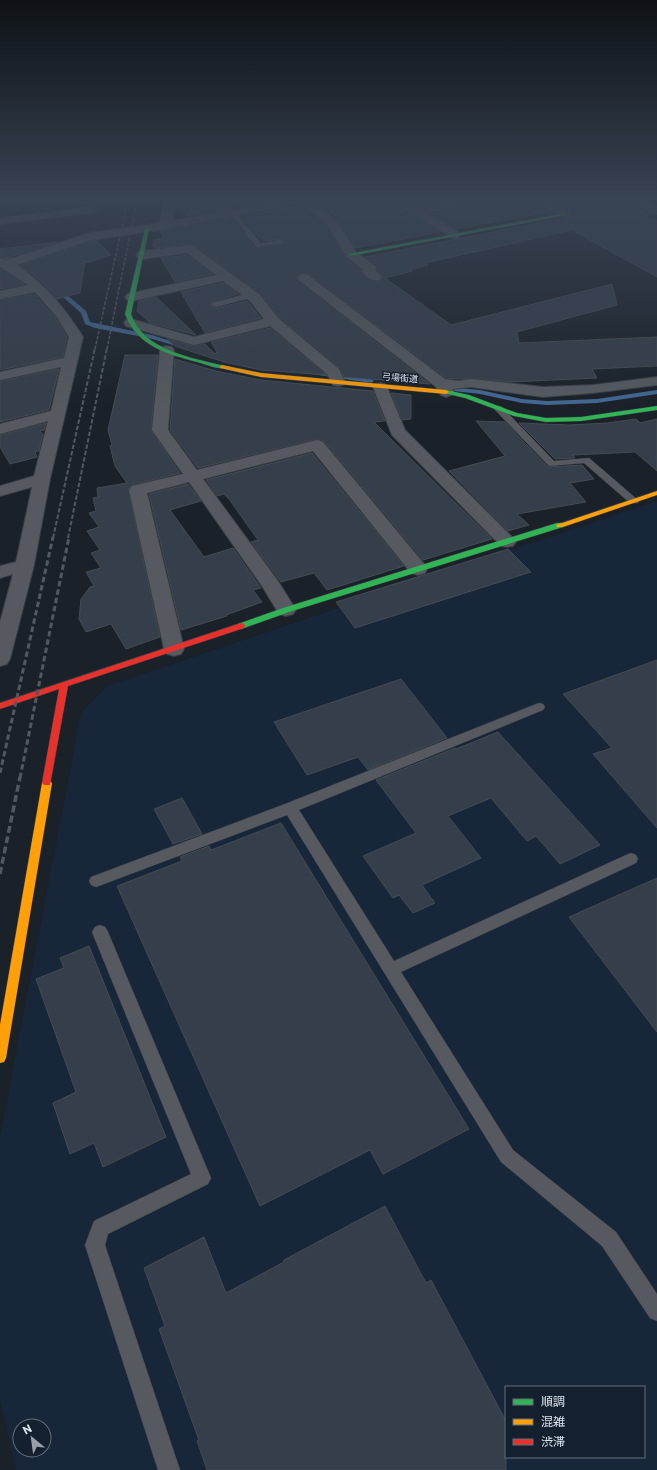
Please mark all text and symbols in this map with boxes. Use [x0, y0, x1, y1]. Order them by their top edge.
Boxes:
street label: 弓場街道 [382, 370, 418, 385]
legend [505, 1386, 645, 1458]
text: 順調 [541, 1394, 565, 1408]
text: 混雑 [541, 1414, 565, 1428]
north arrow [12, 1418, 52, 1458]
text: N [20, 1421, 34, 1437]
text: 渋滞 [541, 1434, 565, 1448]

